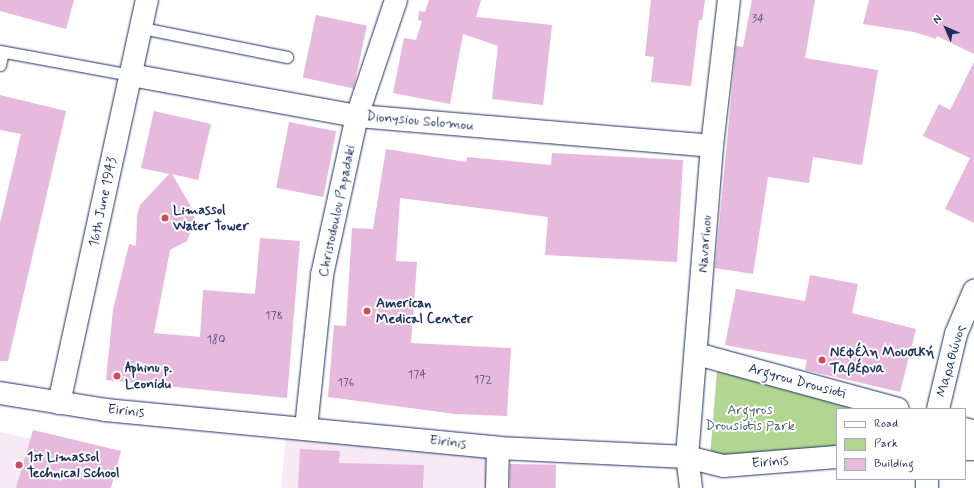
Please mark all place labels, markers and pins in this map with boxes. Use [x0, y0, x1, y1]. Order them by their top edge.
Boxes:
place label: Limassol Water Tower [173, 202, 249, 234]
marker: Limassol Water Tower [160, 213, 170, 223]
place label: American Medical Center [376, 295, 470, 328]
marker: American Medical Center [361, 305, 373, 317]
place label: Νεφέλη Μουσική Ταβέρνα [830, 344, 934, 376]
marker: Νεφέλη Μουσική Ταβέρνα [817, 355, 827, 365]
place label: Aphinu p. Leonidu [125, 360, 172, 392]
marker: Aphinu p. Leonidu [112, 371, 122, 381]
place label: 1st Limassol Technical School [27, 449, 120, 482]
marker: 1st Limassol Technical School [14, 460, 24, 470]

